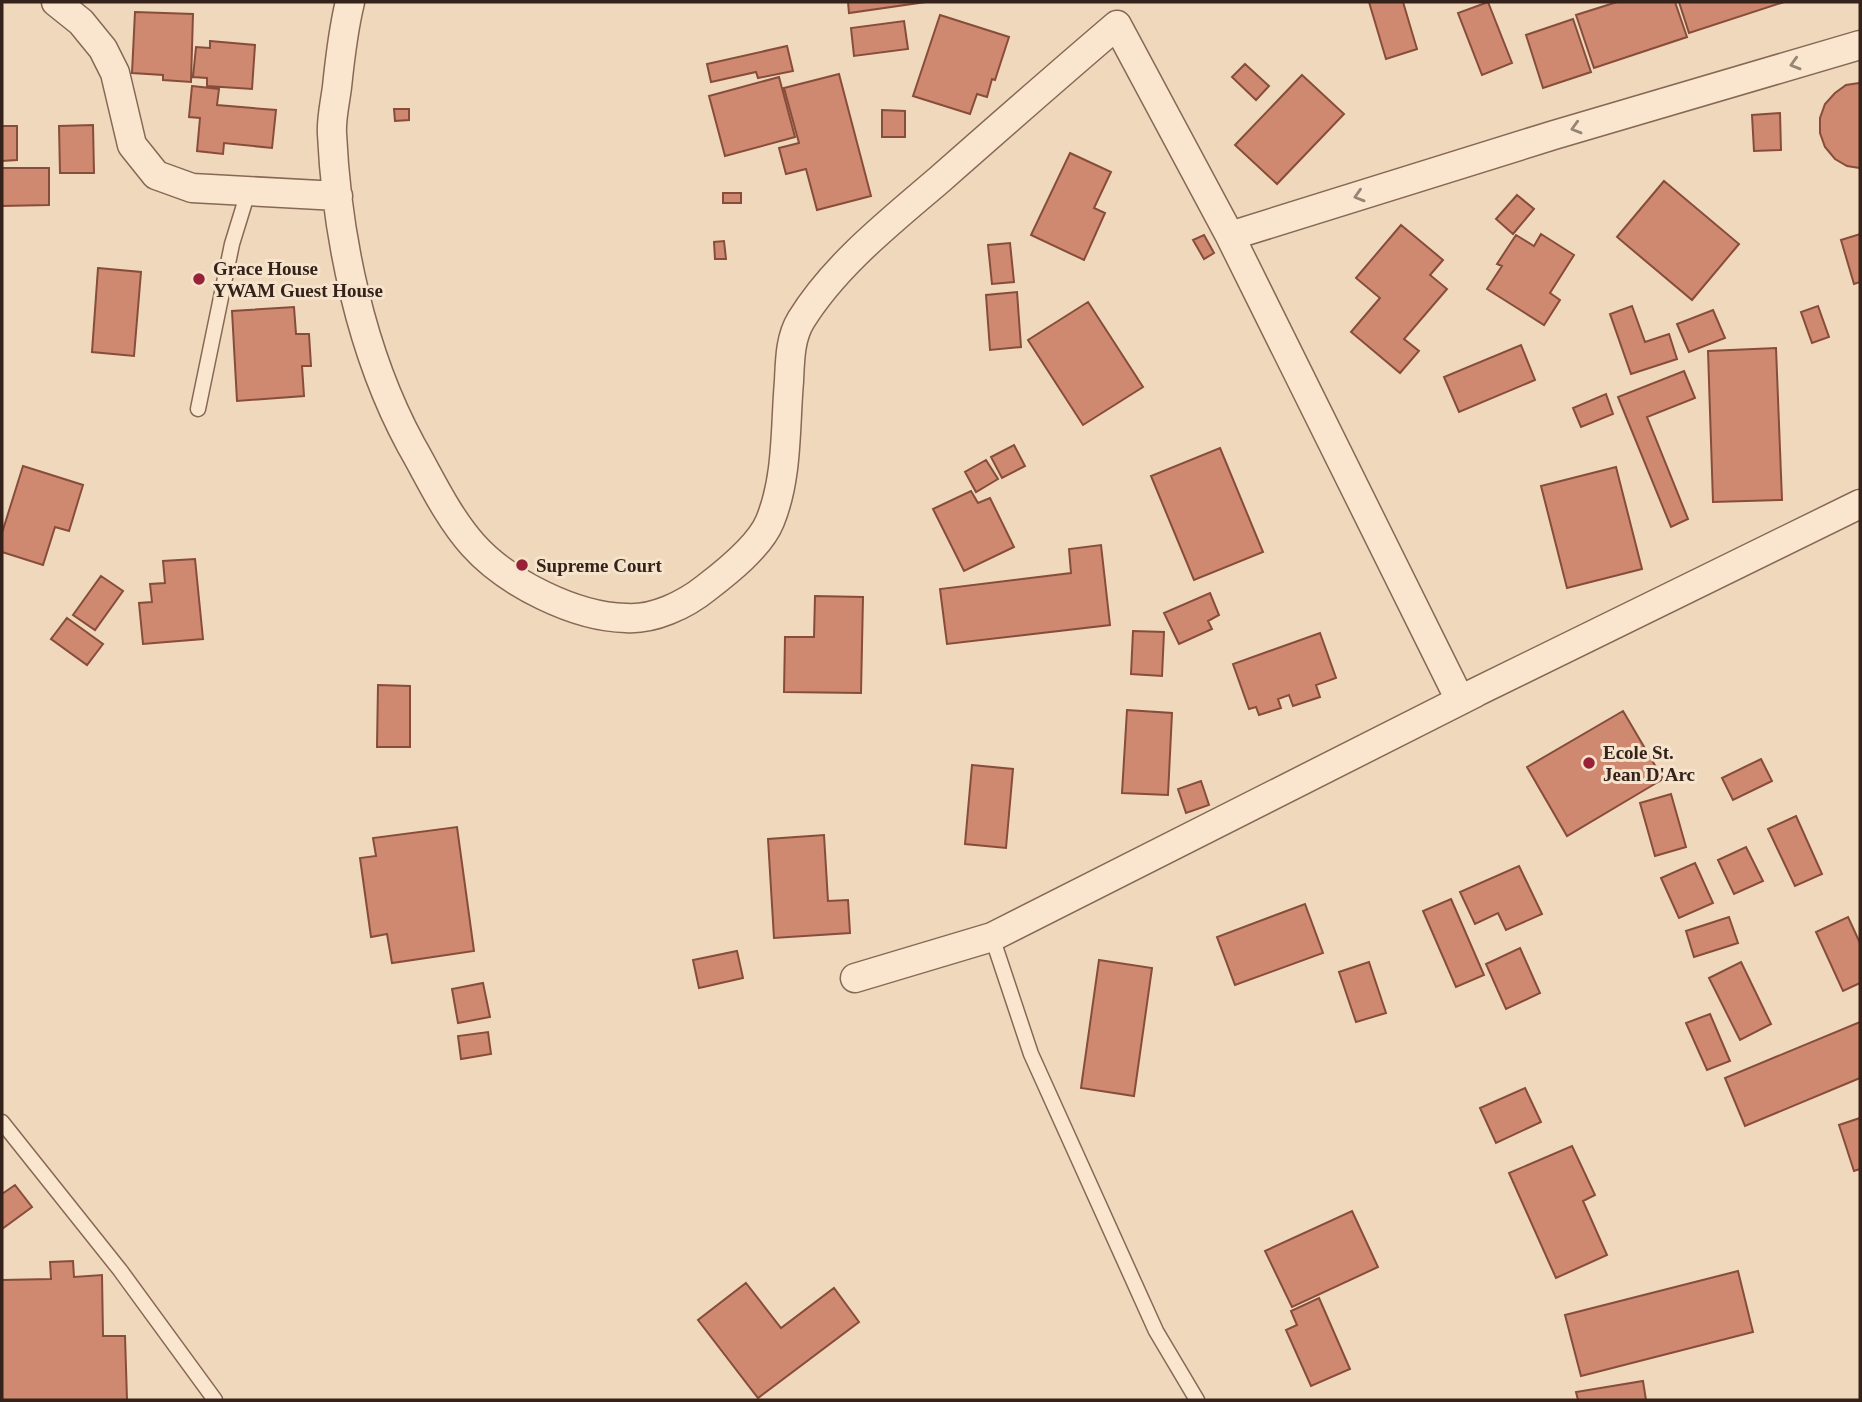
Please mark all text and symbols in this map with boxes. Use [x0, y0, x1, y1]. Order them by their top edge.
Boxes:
one-way arrow [1789, 56, 1801, 71]
one-way arrow [1571, 120, 1583, 135]
one-way arrow [1353, 188, 1366, 202]
place label: Grace House YWAM Guest House [213, 258, 383, 301]
marker: Grace House YWAM Guest House [191, 271, 207, 287]
place label: Supreme Court [536, 555, 662, 576]
marker: Supreme Court [514, 557, 530, 573]
place label: Ecole St. Jean D'Arc [1603, 742, 1695, 785]
marker: Ecole St. Jean D'Arc [1581, 755, 1597, 771]

